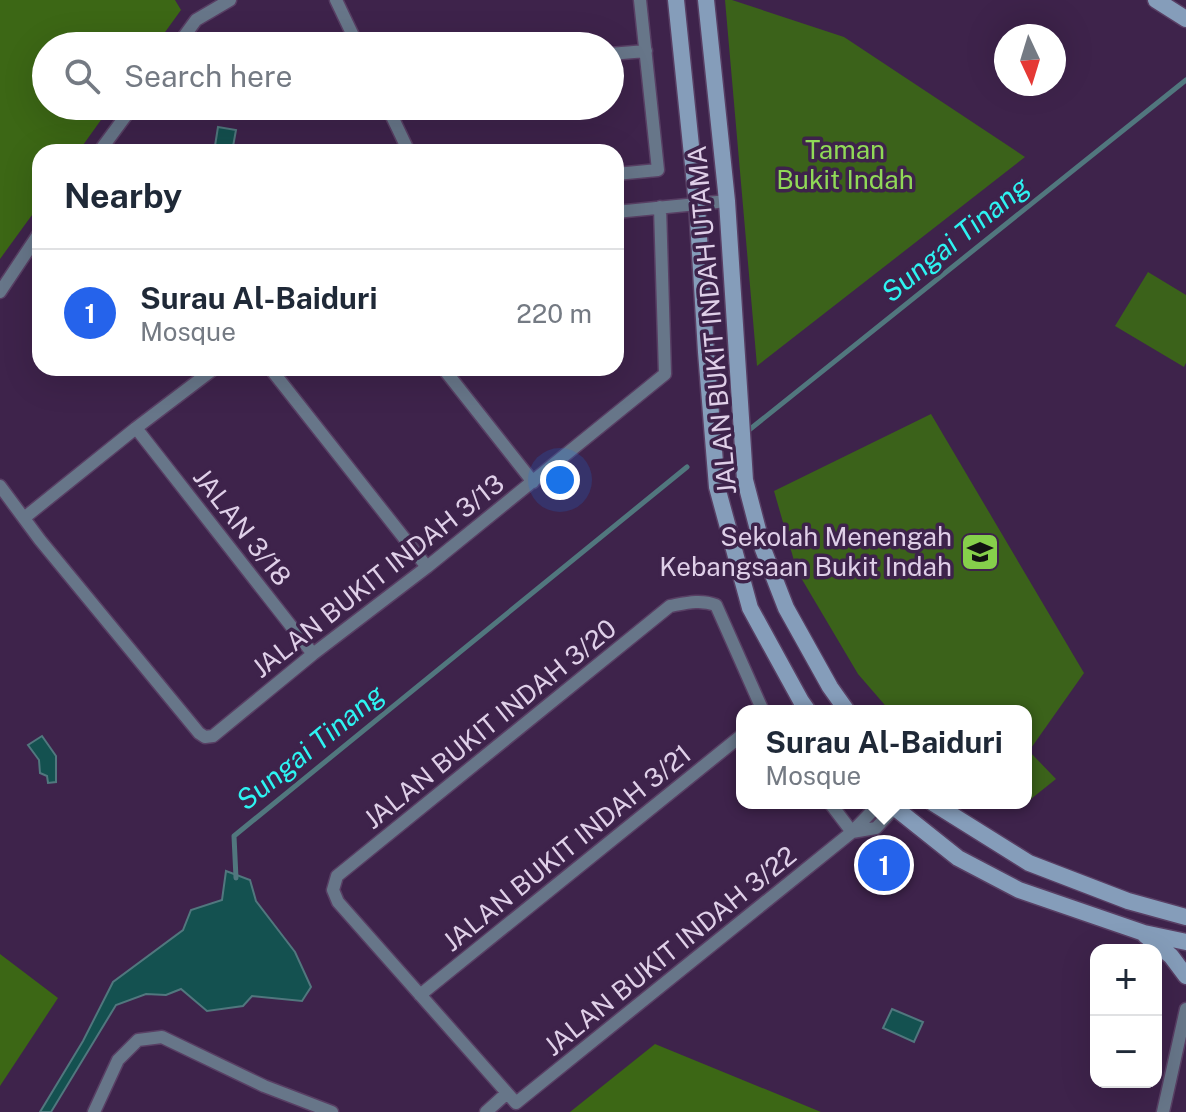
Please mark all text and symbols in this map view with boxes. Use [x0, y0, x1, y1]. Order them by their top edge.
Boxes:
north arrow [994, 24, 1066, 96]
search box [32, 32, 624, 120]
icon: search [60, 54, 104, 98]
text: Search here [124, 58, 292, 94]
park label: Taman Bukit Indah [776, 134, 914, 195]
street label: JALAN BUKIT INDAH UTAMA [681, 144, 742, 496]
water label: Sungai Tinang [874, 169, 1035, 308]
text: Nearby [64, 176, 182, 216]
text: Surau Al-Baiduri [140, 280, 377, 316]
text: 1 [84, 298, 96, 329]
text: 220 m [516, 298, 592, 329]
text: Mosque [140, 316, 236, 347]
your location [540, 460, 580, 500]
street label: JALAN 3/18 [187, 462, 298, 592]
street label: JALAN BUKIT INDAH 3/13 [245, 468, 510, 684]
place label: Sekolah Menengah Kebangsaan Bukit Indah [659, 521, 952, 582]
school or university icon: Sekolah Menengah Kebangsaan Bukit Indah [959, 531, 1001, 573]
street label: JALAN BUKIT INDAH 3/20 [357, 612, 622, 835]
water label: Sungai Tinang [229, 677, 390, 816]
popup [736, 705, 1032, 809]
text: Surau Al-Baiduri [765, 724, 1003, 760]
street label: JALAN BUKIT INDAH 3/21 [436, 738, 697, 957]
text: Mosque [765, 760, 861, 791]
pin: 1 [858, 835, 910, 895]
street label: JALAN BUKIT INDAH 3/22 [537, 839, 802, 1062]
map controls [1090, 944, 1162, 1088]
button: + [1090, 944, 1162, 1016]
button: − [1090, 1016, 1162, 1088]

